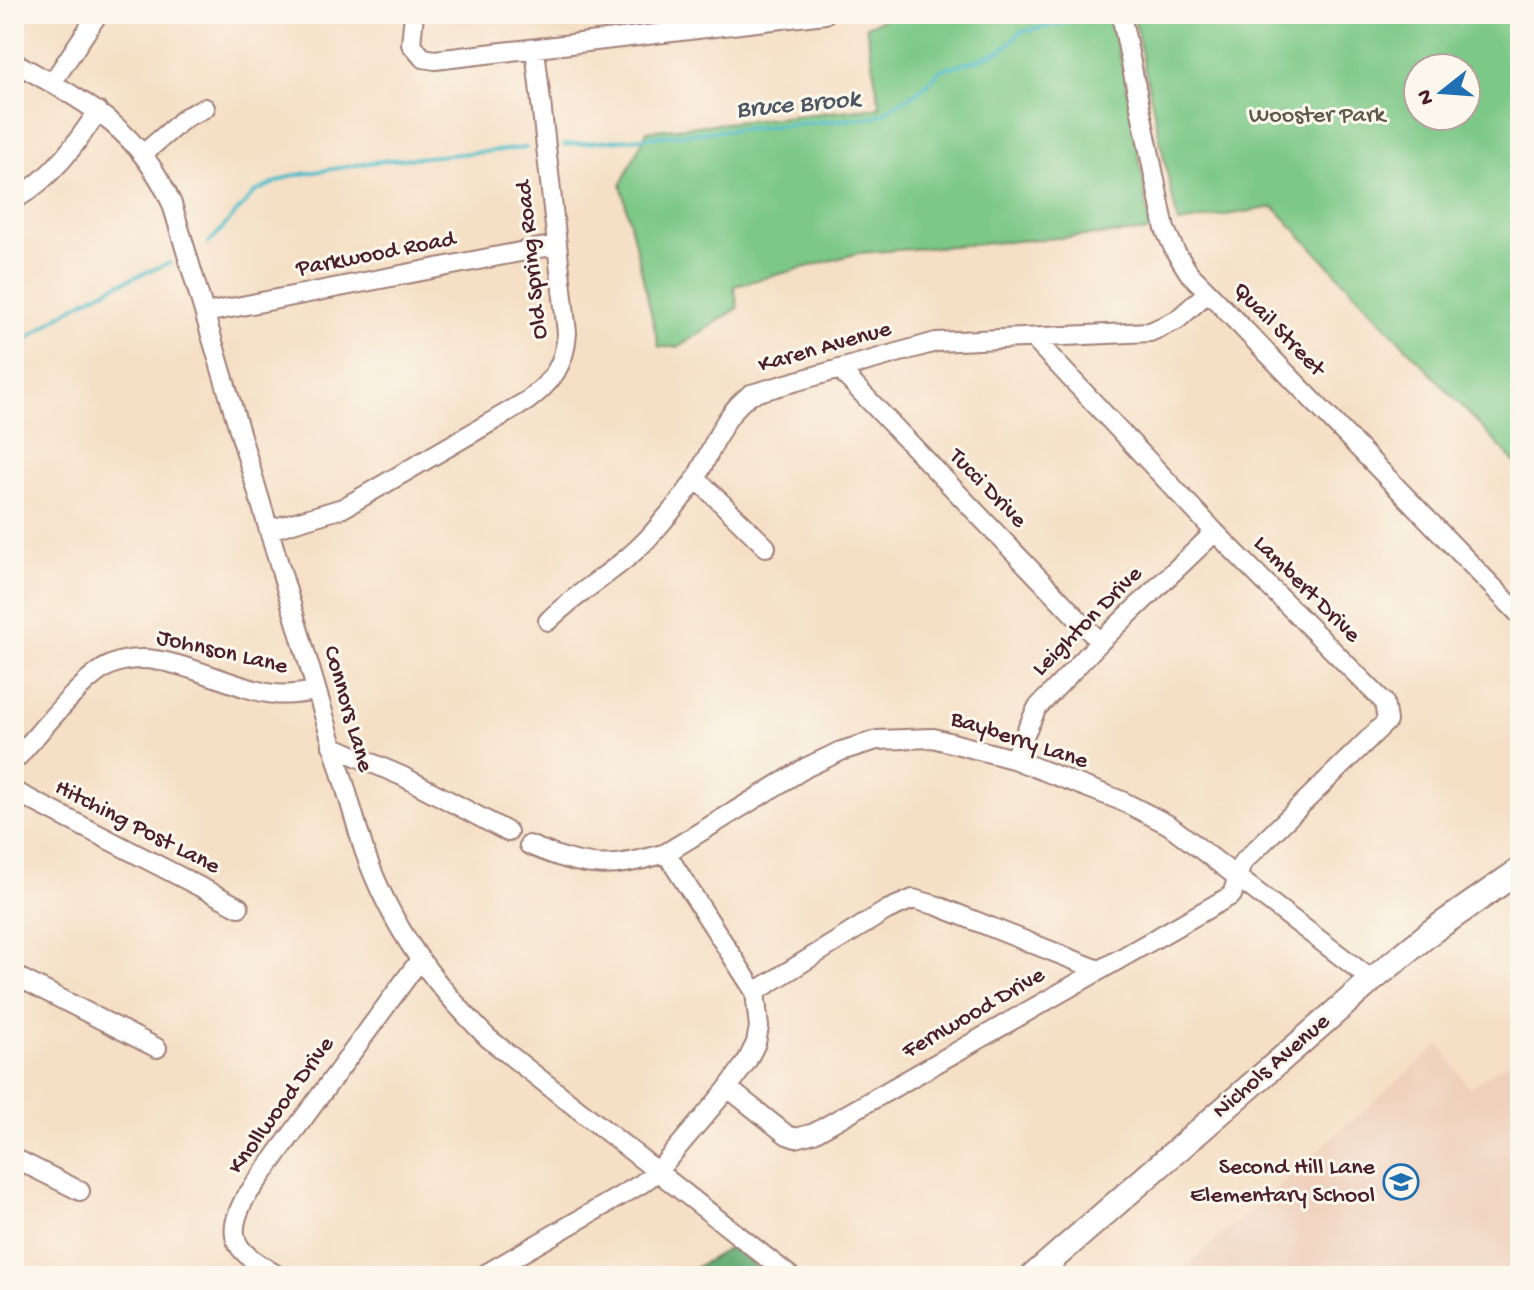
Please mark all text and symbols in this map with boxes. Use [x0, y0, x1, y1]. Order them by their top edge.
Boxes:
north arrow [1402, 52, 1482, 132]
water label: Bruce Brook [735, 85, 864, 127]
text: N [1412, 86, 1441, 107]
park label: Wooster Park [1249, 102, 1387, 131]
street label: Old Spring Road [510, 177, 556, 341]
street label: Parkwood Road [293, 225, 460, 285]
street label: Quail Street [1226, 276, 1332, 385]
street label: Karen Avenue [755, 315, 895, 381]
street label: Tucci Drive [940, 442, 1033, 535]
street label: Lambert Drive [1246, 530, 1366, 650]
street label: Leighton Drive [1027, 560, 1150, 683]
street label: Johnson Lane [154, 624, 291, 682]
street label: Connors Lane [315, 643, 379, 776]
street label: Bayberry Lane [946, 705, 1092, 777]
street label: Hitching Post Lane [50, 774, 225, 882]
street label: Fernwood Drive [897, 961, 1051, 1067]
street label: Nichols Avenue [1207, 1008, 1337, 1126]
street label: Knollwood Drive [222, 1031, 342, 1181]
place label: Second Hill Lane Elementary School [1190, 1154, 1376, 1211]
school or university icon: Second Hill Lane Elementary School [1382, 1163, 1420, 1201]

